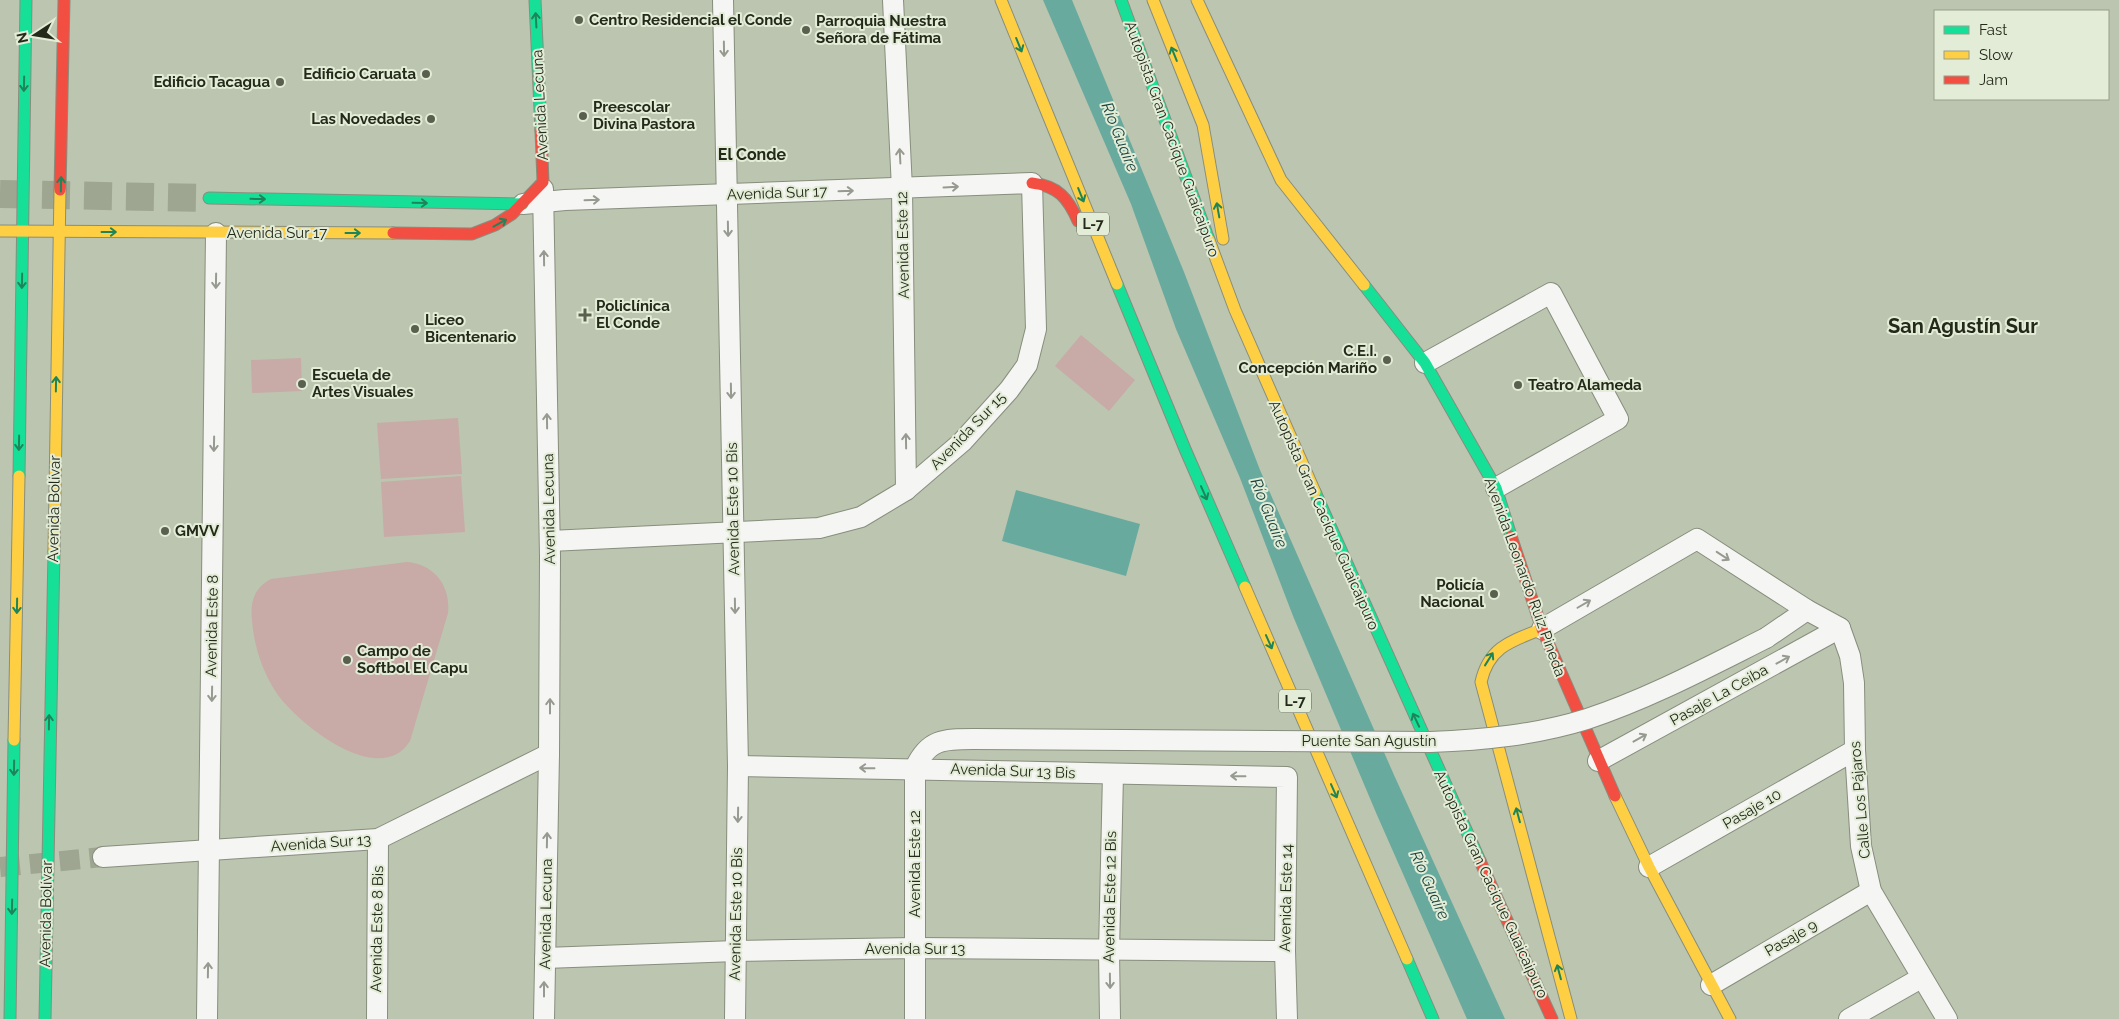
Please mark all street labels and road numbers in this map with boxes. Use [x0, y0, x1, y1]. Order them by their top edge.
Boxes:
street label: Autopista Gran Cacique Guaicaipuro [1121, 19, 1223, 260]
street label: Avenida Lecuna [528, 49, 552, 161]
street label: Avenida Sur 17 [726, 182, 828, 204]
street label: Avenida Este 12 [893, 191, 913, 299]
road number: L-7 [1077, 212, 1109, 235]
street label: Avenida Sur 17 [227, 224, 327, 242]
street label: Avenida Sur 15 [926, 388, 1010, 474]
street label: Autopista Gran Cacique Guaicaipuro [1265, 397, 1383, 633]
street label: Avenida Este 10 Bis [723, 442, 743, 576]
street label: Avenida Lecuna [539, 453, 559, 565]
street label: Avenida Bolívar [44, 455, 64, 563]
street label: Avenida Leonardo Ruiz Pineda [1481, 475, 1569, 679]
street label: Avenida Este 8 [202, 575, 222, 677]
street label: Pasaje La Ceiba [1667, 661, 1771, 729]
road number: L-7 [1279, 689, 1311, 712]
street label: Puente San Agustín [1301, 732, 1437, 750]
street label: Calle Los Pájaros [1846, 740, 1874, 860]
street label: Avenida Sur 13 Bis [950, 760, 1076, 782]
street label: Autopista Gran Cacique Guaicaipuro [1430, 767, 1552, 1001]
street label: Pasaje 10 [1720, 785, 1784, 833]
street label: Avenida Este 12 [906, 810, 924, 918]
street label: Avenida Sur 13 [270, 831, 372, 855]
street label: Avenida Este 12 Bis [1100, 831, 1120, 963]
street label: Avenida Este 14 [1276, 844, 1296, 952]
street label: Avenida Este 10 Bis [726, 847, 746, 981]
street label: Avenida Lecuna [536, 858, 556, 970]
street label: Avenida Bolívar [36, 860, 56, 968]
street label: Avenida Este 8 Bis [367, 866, 387, 992]
street label: Pasaje 9 [1762, 916, 1821, 960]
street label: Avenida Sur 13 [865, 940, 965, 958]

